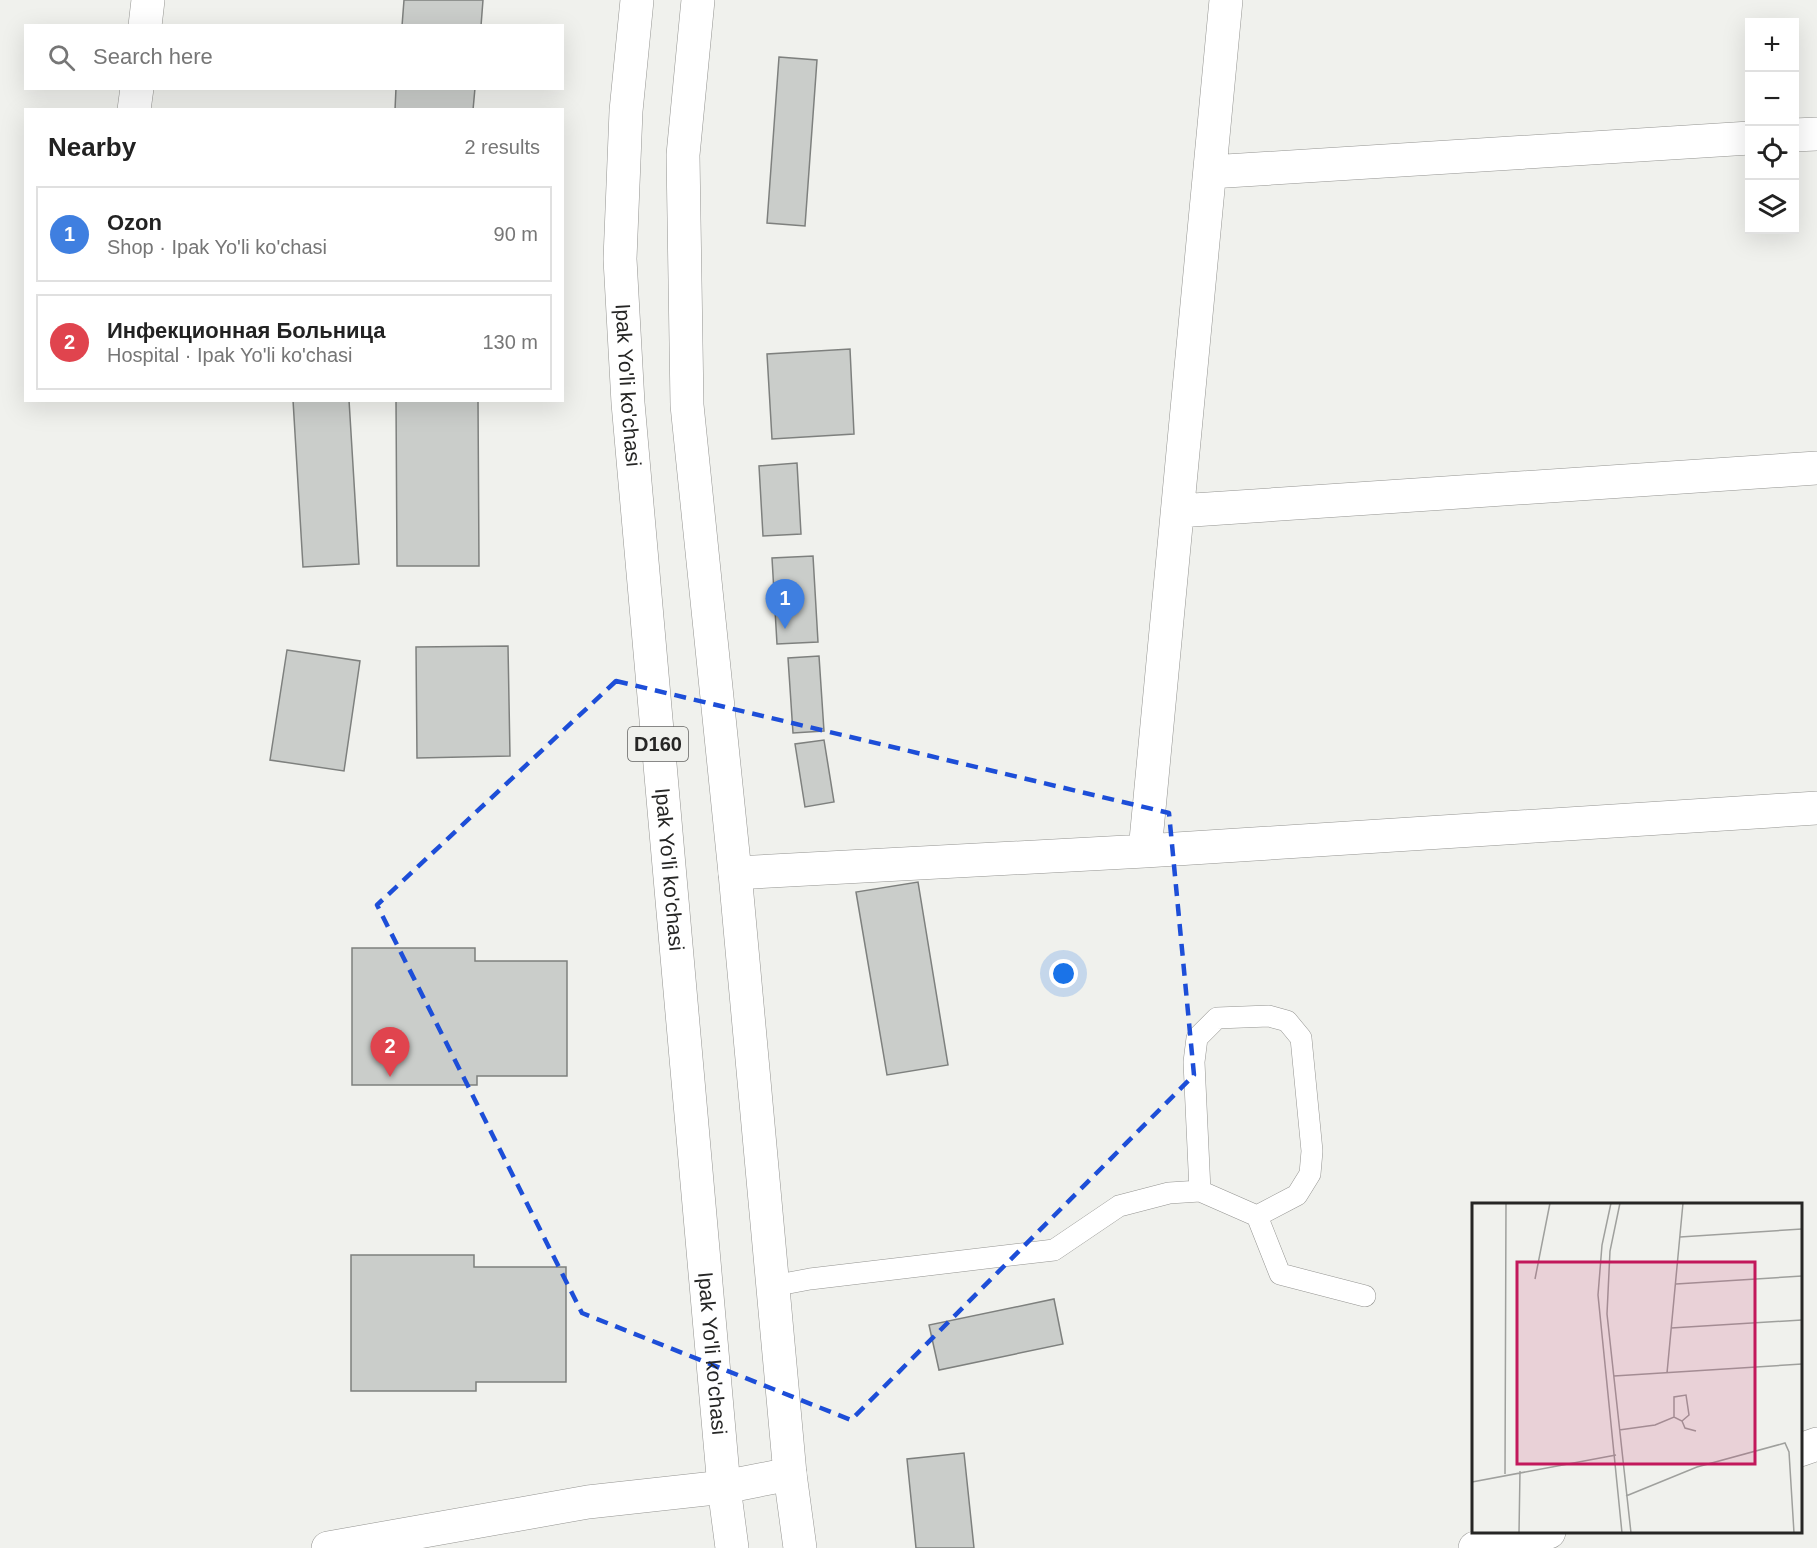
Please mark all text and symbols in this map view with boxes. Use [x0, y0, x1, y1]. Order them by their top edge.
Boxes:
map controls [1745, 18, 1799, 234]
button: + [1745, 18, 1799, 72]
search box [24, 24, 564, 90]
icon: search [45, 41, 78, 74]
text: Search here [93, 44, 213, 69]
button: − [1745, 72, 1799, 126]
button: locate [1745, 126, 1799, 180]
text: Nearby [48, 132, 136, 162]
text: 2 results [464, 136, 540, 158]
button: layers [1745, 180, 1799, 234]
text: Ozon [107, 210, 162, 235]
text: 1 [64, 223, 75, 245]
text: 90 m [494, 223, 538, 245]
text: Shop · Ipak Yo'li ko'chasi [107, 236, 327, 258]
street label: Ipak Yo'li ko'chasi [611, 303, 646, 468]
text: Инфекционная Больница [107, 318, 386, 343]
text: 2 [64, 331, 75, 353]
text: 130 m [482, 331, 538, 353]
text: Hospital · Ipak Yo'li ko'chasi [107, 344, 353, 366]
pin: 1 [766, 580, 804, 629]
road number: D160 [628, 727, 688, 761]
street label: Ipak Yo'li ko'chasi [651, 787, 688, 952]
your location [1049, 959, 1078, 988]
pin: 2 [370, 1028, 410, 1077]
inset map [1472, 1203, 1802, 1533]
street label: Ipak Yo'li ko'chasi [694, 1271, 731, 1436]

